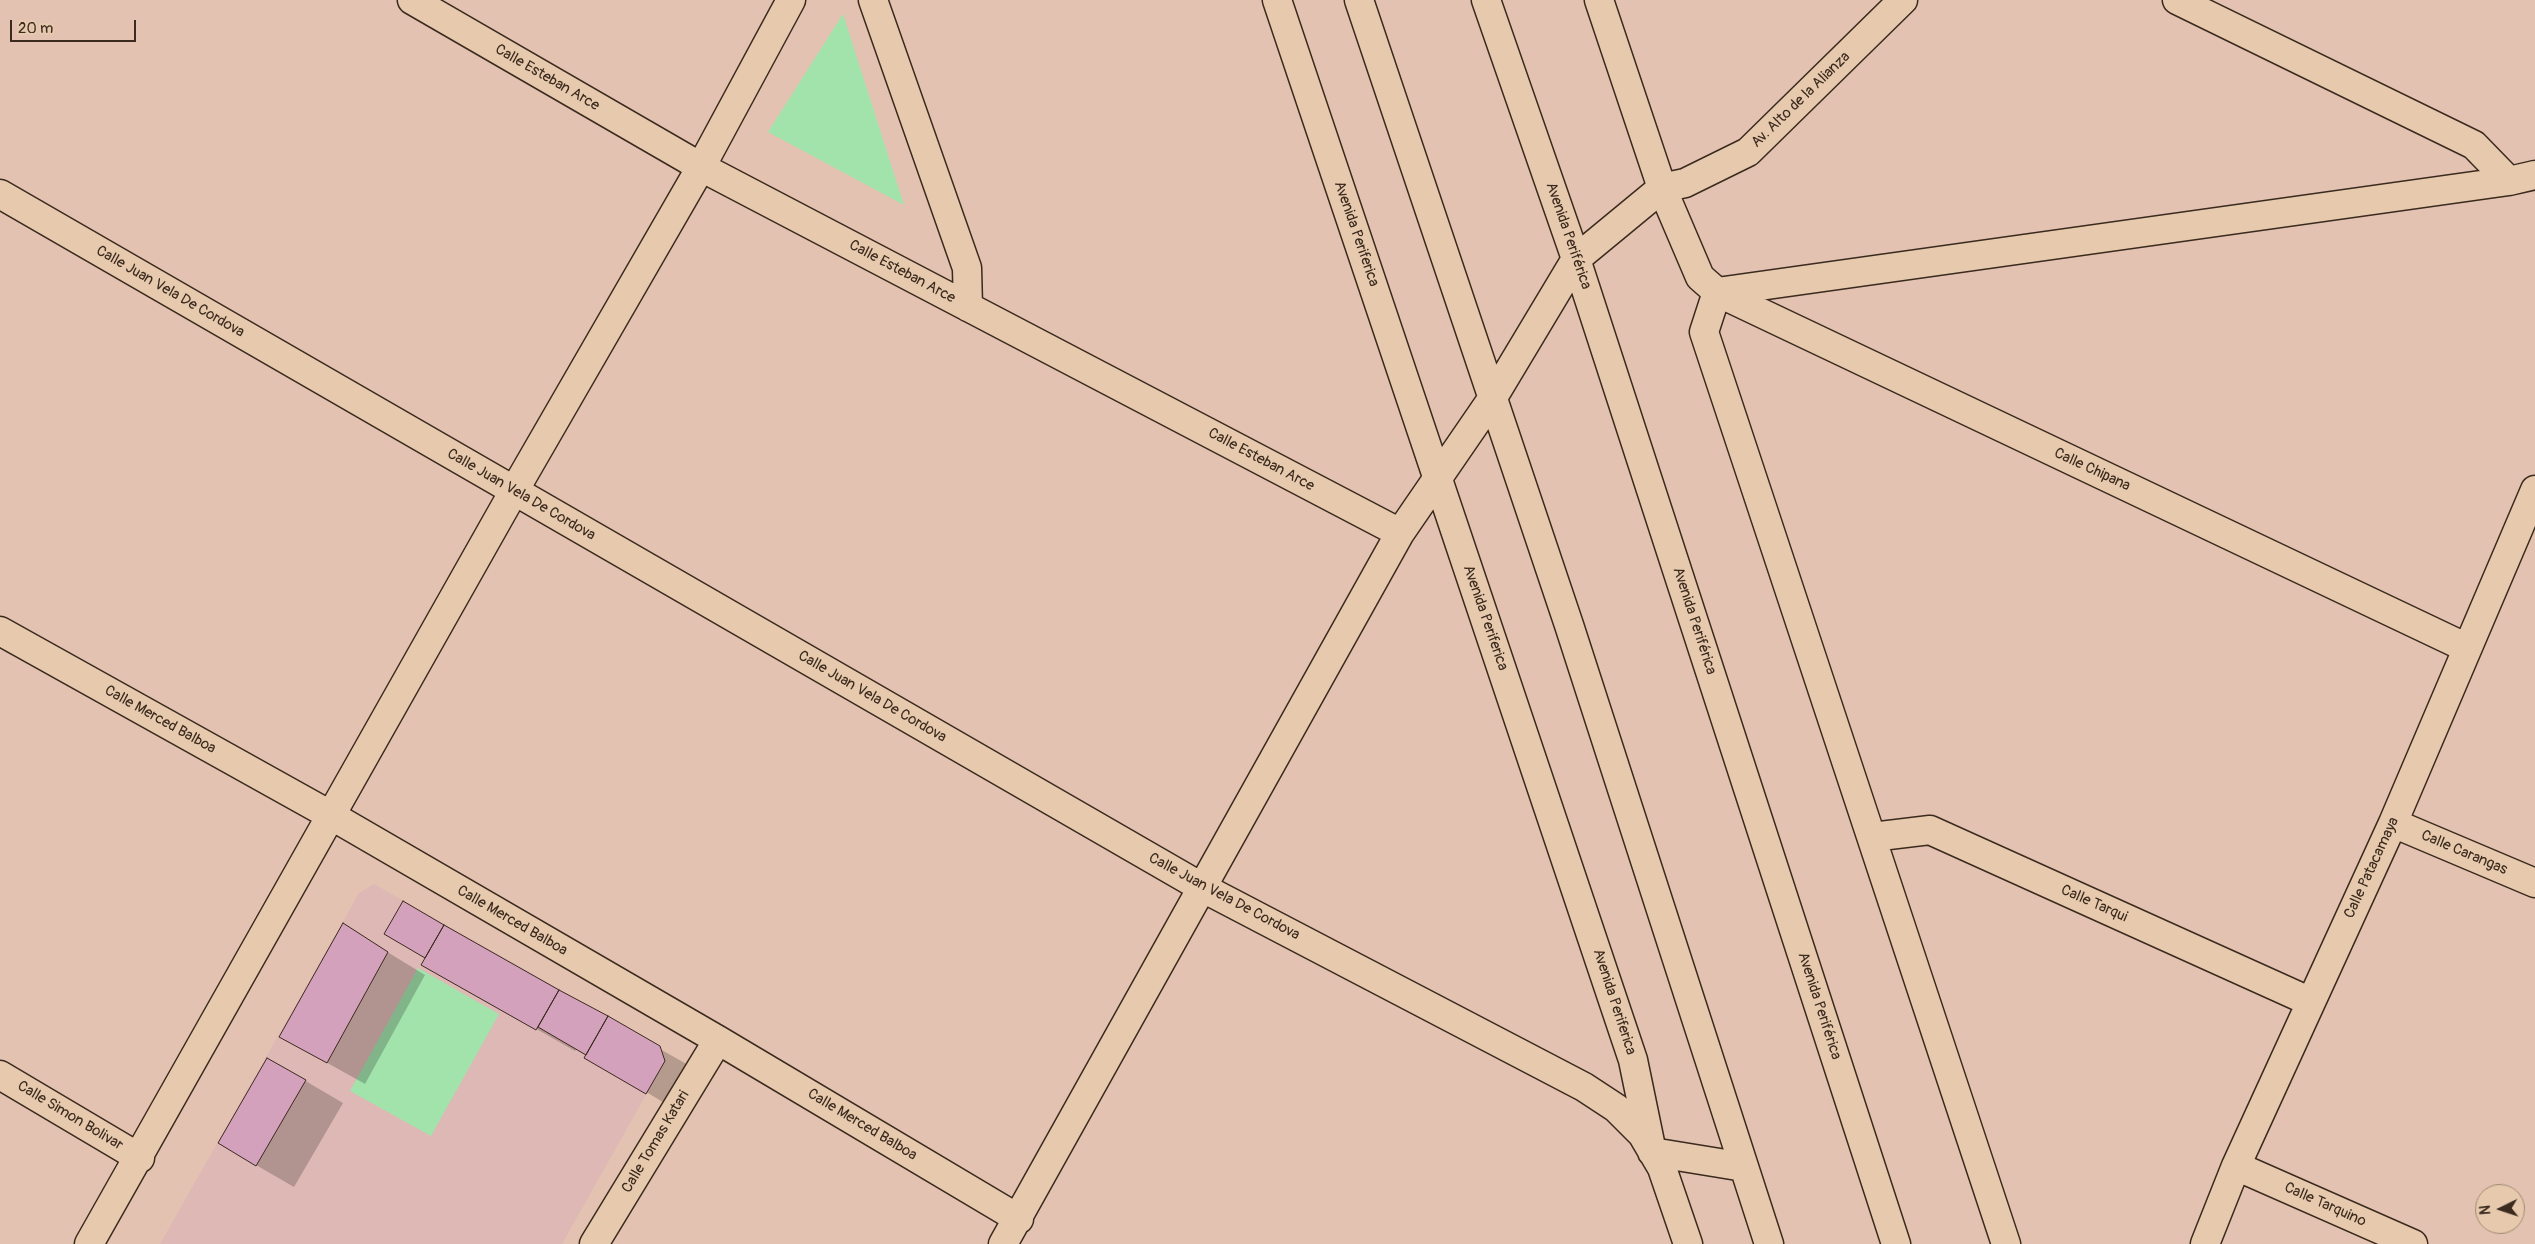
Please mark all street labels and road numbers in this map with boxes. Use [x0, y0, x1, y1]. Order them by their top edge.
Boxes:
street label: Calle Esteban Arce [492, 41, 602, 115]
street label: Av. Alto de la Alianza [1748, 48, 1854, 152]
street label: Avenida Periferica [1330, 179, 1382, 289]
street label: Avenida Periférica [1541, 180, 1595, 292]
street label: Calle Esteban Arce [846, 236, 958, 308]
street label: Calle Juan Vela De Cordova [93, 242, 247, 342]
street label: Calle Esteban Arce [1205, 424, 1317, 496]
street label: Calle Chipana [2051, 444, 2133, 496]
street label: Calle Juan Vela De Cordova [444, 445, 598, 545]
street label: Avenida Periferica [1459, 563, 1511, 673]
street label: Avenida Periférica [1668, 565, 1720, 677]
street label: Calle Juan Vela De Cordova [795, 647, 949, 747]
street label: Calle Merced Balboa [101, 682, 219, 758]
street label: Calle Patacamaya [2341, 815, 2403, 921]
street label: Calle Carangas [2418, 827, 2510, 879]
street label: Calle Juan Vela De Cordova [1145, 850, 1303, 944]
street label: Calle Tarqui [2058, 881, 2130, 927]
street label: Calle Merced Balboa [454, 882, 570, 960]
street label: Avenida Periferica [1588, 947, 1640, 1057]
street label: Avenida Periférica [1793, 950, 1845, 1062]
street label: Calle Simon Bolivar [14, 1077, 126, 1155]
street label: Calle Merced Balboa [804, 1085, 920, 1165]
street label: Calle Tomas Katari [618, 1088, 694, 1196]
street label: Calle Tarquino [2281, 1179, 2369, 1231]

